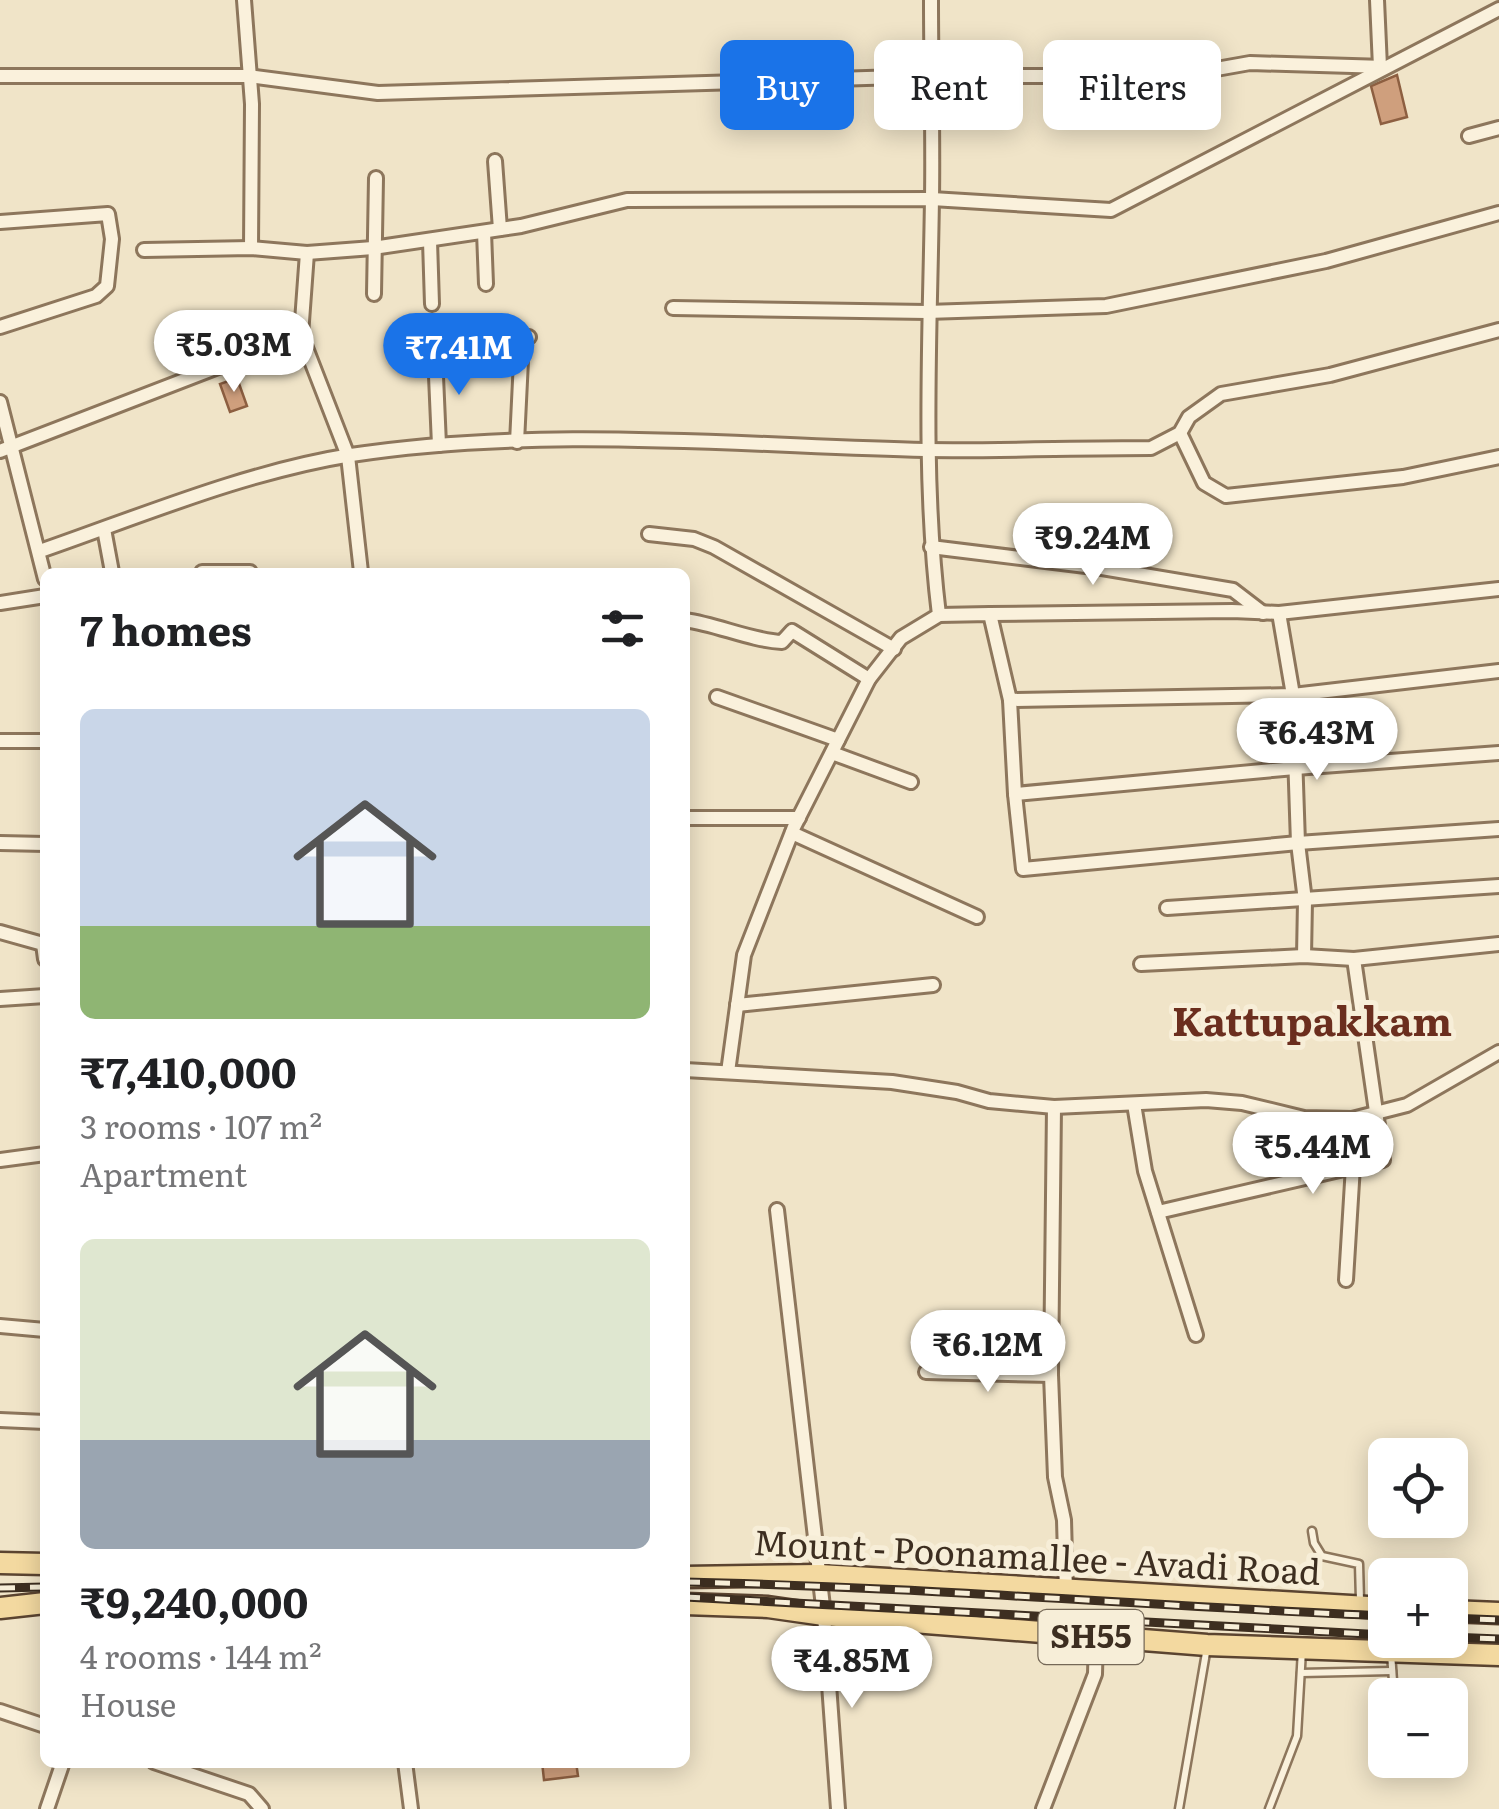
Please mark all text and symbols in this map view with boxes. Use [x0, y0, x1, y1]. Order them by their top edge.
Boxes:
chip: Buy [720, 40, 854, 130]
chip: Rent [874, 40, 1023, 130]
chip: Filters [1043, 40, 1221, 130]
pin: ₹5.03M [153, 310, 315, 395]
pin: ₹7.41M [378, 313, 540, 398]
text: ₹5.03M [176, 318, 292, 366]
text: ₹7.41M [405, 321, 513, 369]
pin: ₹9.24M [1012, 503, 1174, 588]
text: ₹9.24M [1035, 511, 1151, 559]
text: 7 homes [80, 597, 252, 659]
icon: filters [595, 601, 650, 656]
pin: ₹6.43M [1236, 698, 1398, 783]
text: ₹6.43M [1259, 706, 1375, 754]
icon: home [275, 774, 455, 954]
district label: Kattupakkam [1172, 989, 1452, 1048]
text: ₹7,410,000 [80, 1039, 297, 1101]
text: 3 rooms · 107 m² [80, 1101, 322, 1149]
pin: ₹5.44M [1232, 1112, 1394, 1197]
text: ₹5.44M [1255, 1120, 1371, 1168]
text: Apartment [80, 1149, 247, 1197]
icon: home [275, 1304, 455, 1484]
pin: ₹6.12M [907, 1310, 1069, 1395]
text: ₹6.12M [933, 1318, 1043, 1366]
map controls [1368, 1438, 1468, 1778]
button: locate [1368, 1438, 1468, 1538]
street label: Mount - Poonamallee - Avadi Road [752, 1514, 1322, 1596]
button: + [1368, 1558, 1468, 1658]
text: ₹9,240,000 [80, 1569, 308, 1631]
road number: SH55 [1038, 1610, 1144, 1664]
pin: ₹4.85M [771, 1626, 933, 1711]
text: 4 rooms · 144 m² [80, 1631, 322, 1679]
text: ₹4.85M [793, 1634, 911, 1682]
button: − [1368, 1678, 1468, 1778]
text: House [80, 1679, 176, 1727]

